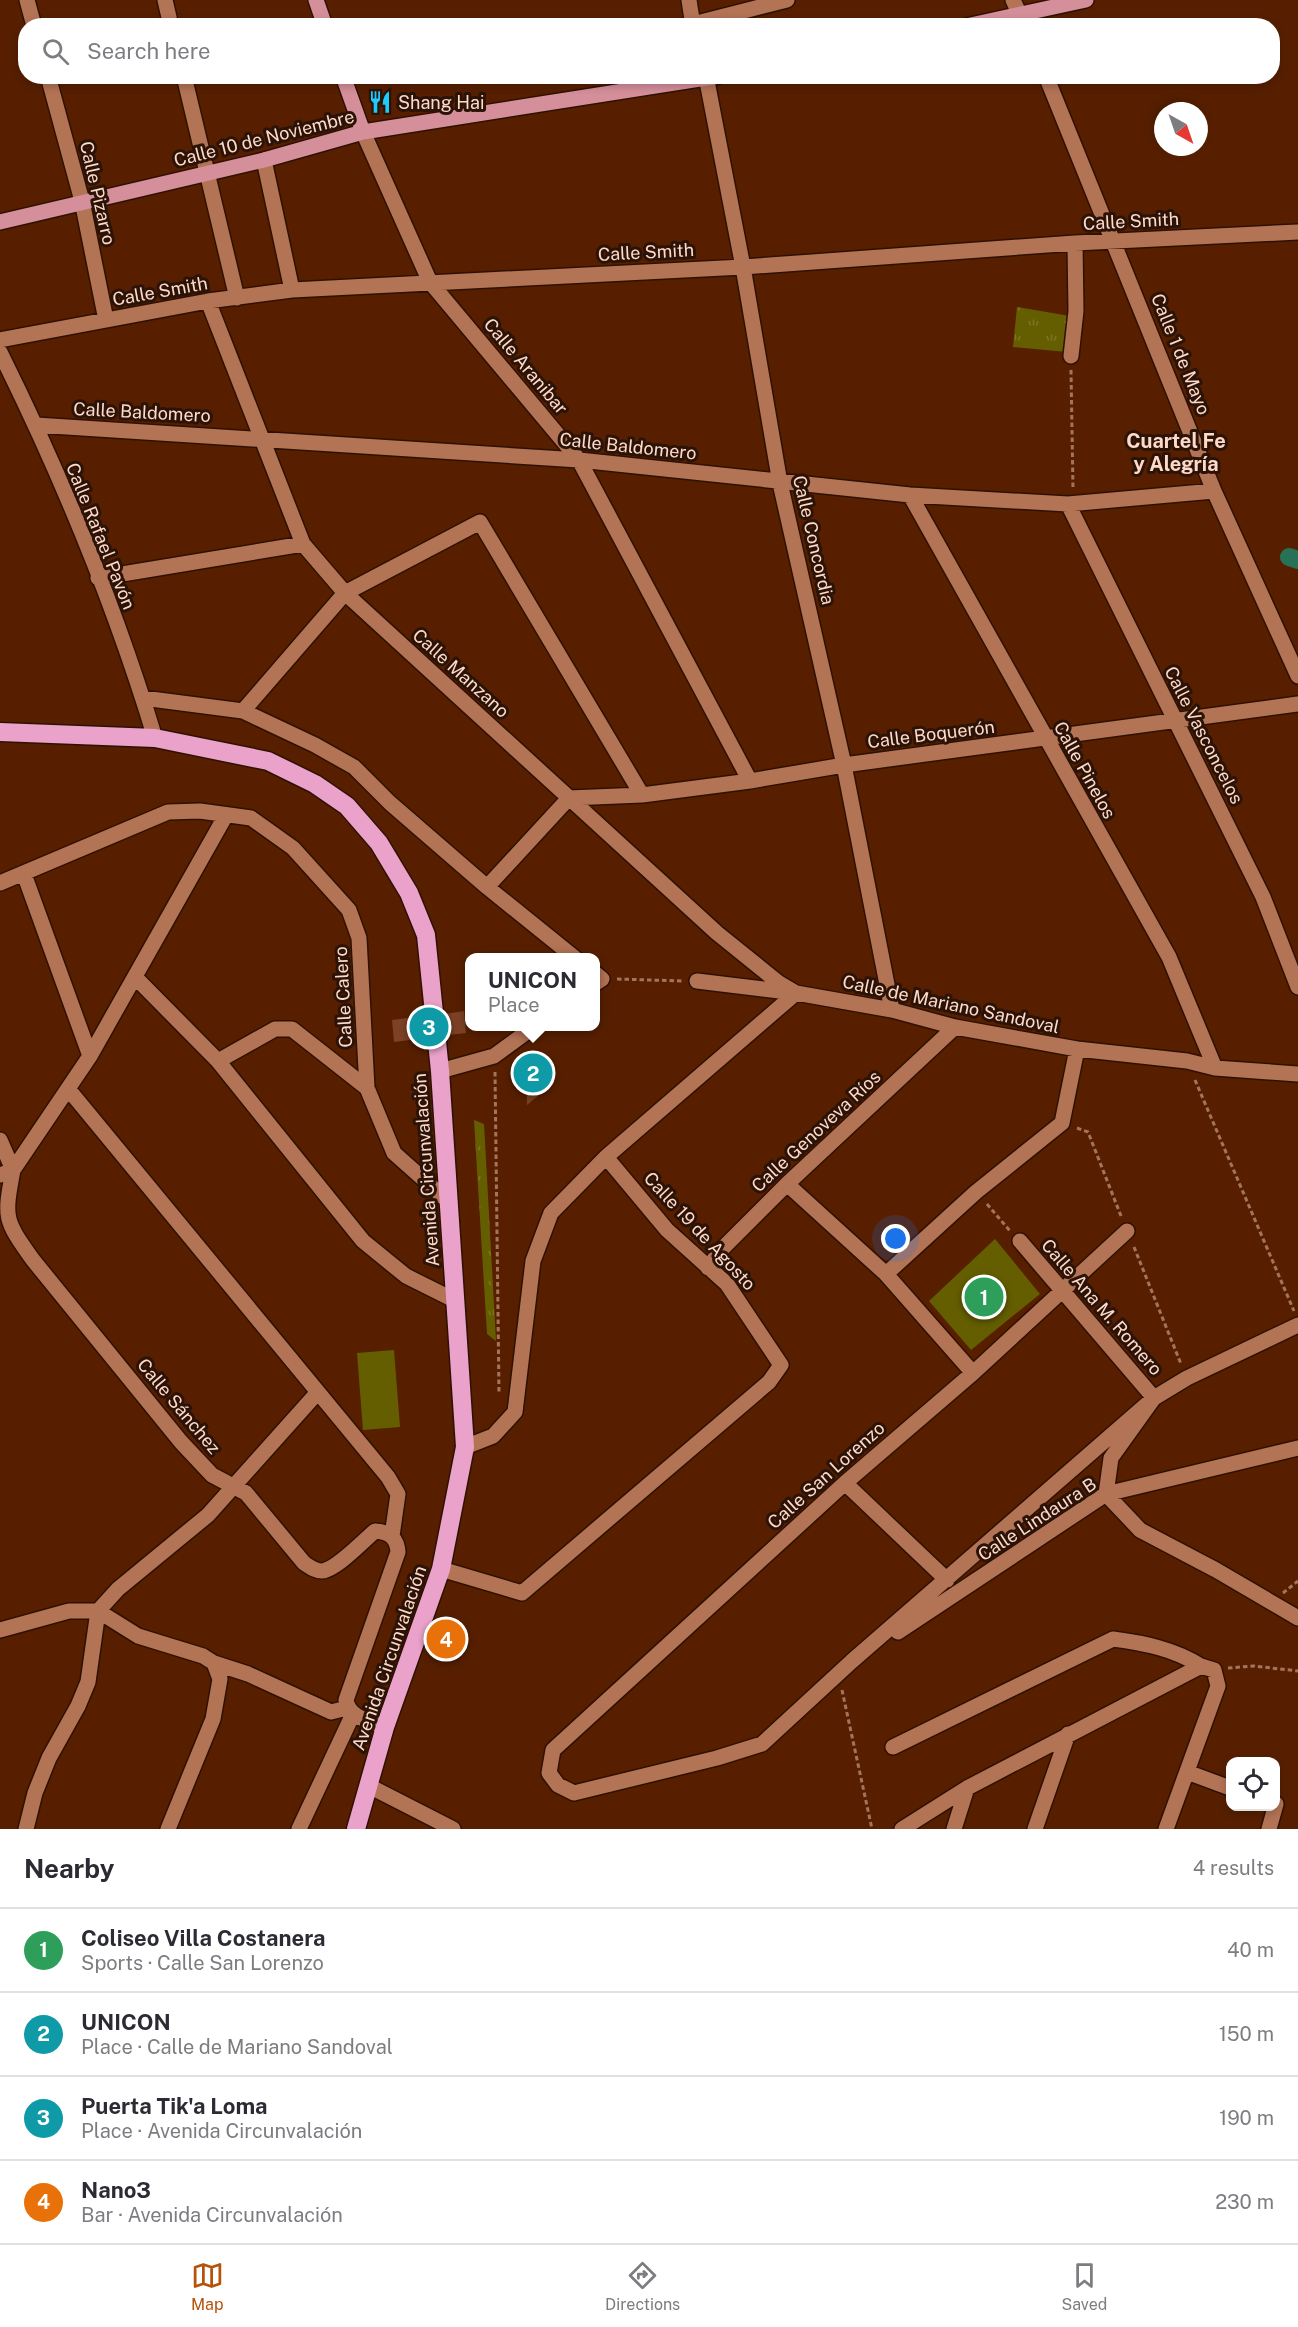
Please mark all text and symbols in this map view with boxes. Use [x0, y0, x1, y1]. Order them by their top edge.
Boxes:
search box [18, 18, 1280, 84]
icon: search [39, 35, 72, 68]
text: Search here [87, 38, 211, 64]
restaurant icon: Shang Hai [367, 89, 393, 115]
place label: Shang Hai [398, 92, 484, 113]
north arrow [1154, 102, 1208, 156]
street label: Calle 10 de Noviembre [172, 105, 356, 171]
street label: Calle Pizarro [76, 139, 120, 247]
street label: Calle Smith [1082, 208, 1180, 234]
street label: Calle Smith [597, 239, 695, 265]
street label: Calle Smith [111, 272, 209, 310]
street label: Calle 1 de Mayo [1147, 290, 1215, 418]
street label: Calle Aranibar [480, 314, 572, 418]
street label: Calle Baldomero [73, 398, 211, 426]
street label: Calle Baldomero [558, 428, 698, 464]
district label: Cuartel Fe y Alegría [1126, 429, 1226, 476]
street label: Calle Rafael Pavón [62, 460, 140, 612]
street label: Calle Concordia [789, 473, 839, 607]
street label: Calle Manzano [409, 624, 513, 722]
street label: Calle Vasconcelos [1160, 663, 1248, 807]
street label: Calle Boquerón [866, 716, 996, 752]
street label: Calle Pinelos [1050, 718, 1120, 822]
street label: Calle Calero [330, 946, 356, 1048]
popup [465, 953, 600, 1031]
text: UNICON [488, 967, 577, 993]
street label: Calle de Mariano Sandoval [841, 971, 1061, 1037]
text: Place [488, 993, 540, 1017]
pin: 3 [410, 1004, 448, 1050]
pin: 2 [514, 1050, 552, 1096]
street label: Calle Genoveva Ríos [747, 1066, 885, 1196]
street label: Avenida Circunvalación [409, 1073, 443, 1267]
street label: Calle 19 de Agosto [640, 1167, 760, 1295]
your location [881, 1224, 910, 1253]
street label: Calle Ana M. Romero [1037, 1235, 1167, 1379]
pin: 1 [964, 1274, 1004, 1320]
street label: Calle Sánchez [133, 1354, 225, 1458]
street label: Calle San Lorenzo [763, 1417, 889, 1533]
street label: Calle Lindaura B [974, 1473, 1100, 1565]
street label: Avenida Circunvalación [348, 1563, 430, 1753]
pin: 4 [426, 1616, 466, 1662]
map controls [1226, 1757, 1280, 1811]
button: locate [1226, 1757, 1280, 1811]
text: Nearby [24, 1853, 114, 1884]
text: 4 results [1193, 1856, 1274, 1880]
text: Coliseo Villa Costanera [81, 1925, 325, 1951]
text: 1 [39, 1938, 48, 1962]
text: 40 m [1227, 1938, 1274, 1962]
text: Sports · Calle San Lorenzo [81, 1951, 324, 1975]
text: UNICON [81, 2009, 171, 2035]
text: 2 [37, 2022, 50, 2046]
text: 150 m [1219, 2022, 1274, 2046]
text: Place · Calle de Mariano Sandoval [81, 2035, 393, 2059]
text: Puerta Tik'a Loma [81, 2093, 268, 2119]
text: 3 [37, 2106, 50, 2130]
text: 190 m [1219, 2106, 1274, 2130]
text: Place · Avenida Circunvalación [81, 2119, 362, 2143]
text: Nano3 [81, 2177, 151, 2203]
text: 4 [37, 2190, 50, 2214]
text: 230 m [1215, 2190, 1274, 2214]
text: Bar · Avenida Circunvalación [81, 2203, 343, 2227]
tab: Map [191, 2259, 224, 2314]
tab: Directions [605, 2259, 680, 2314]
tab: Saved [1062, 2259, 1107, 2314]

